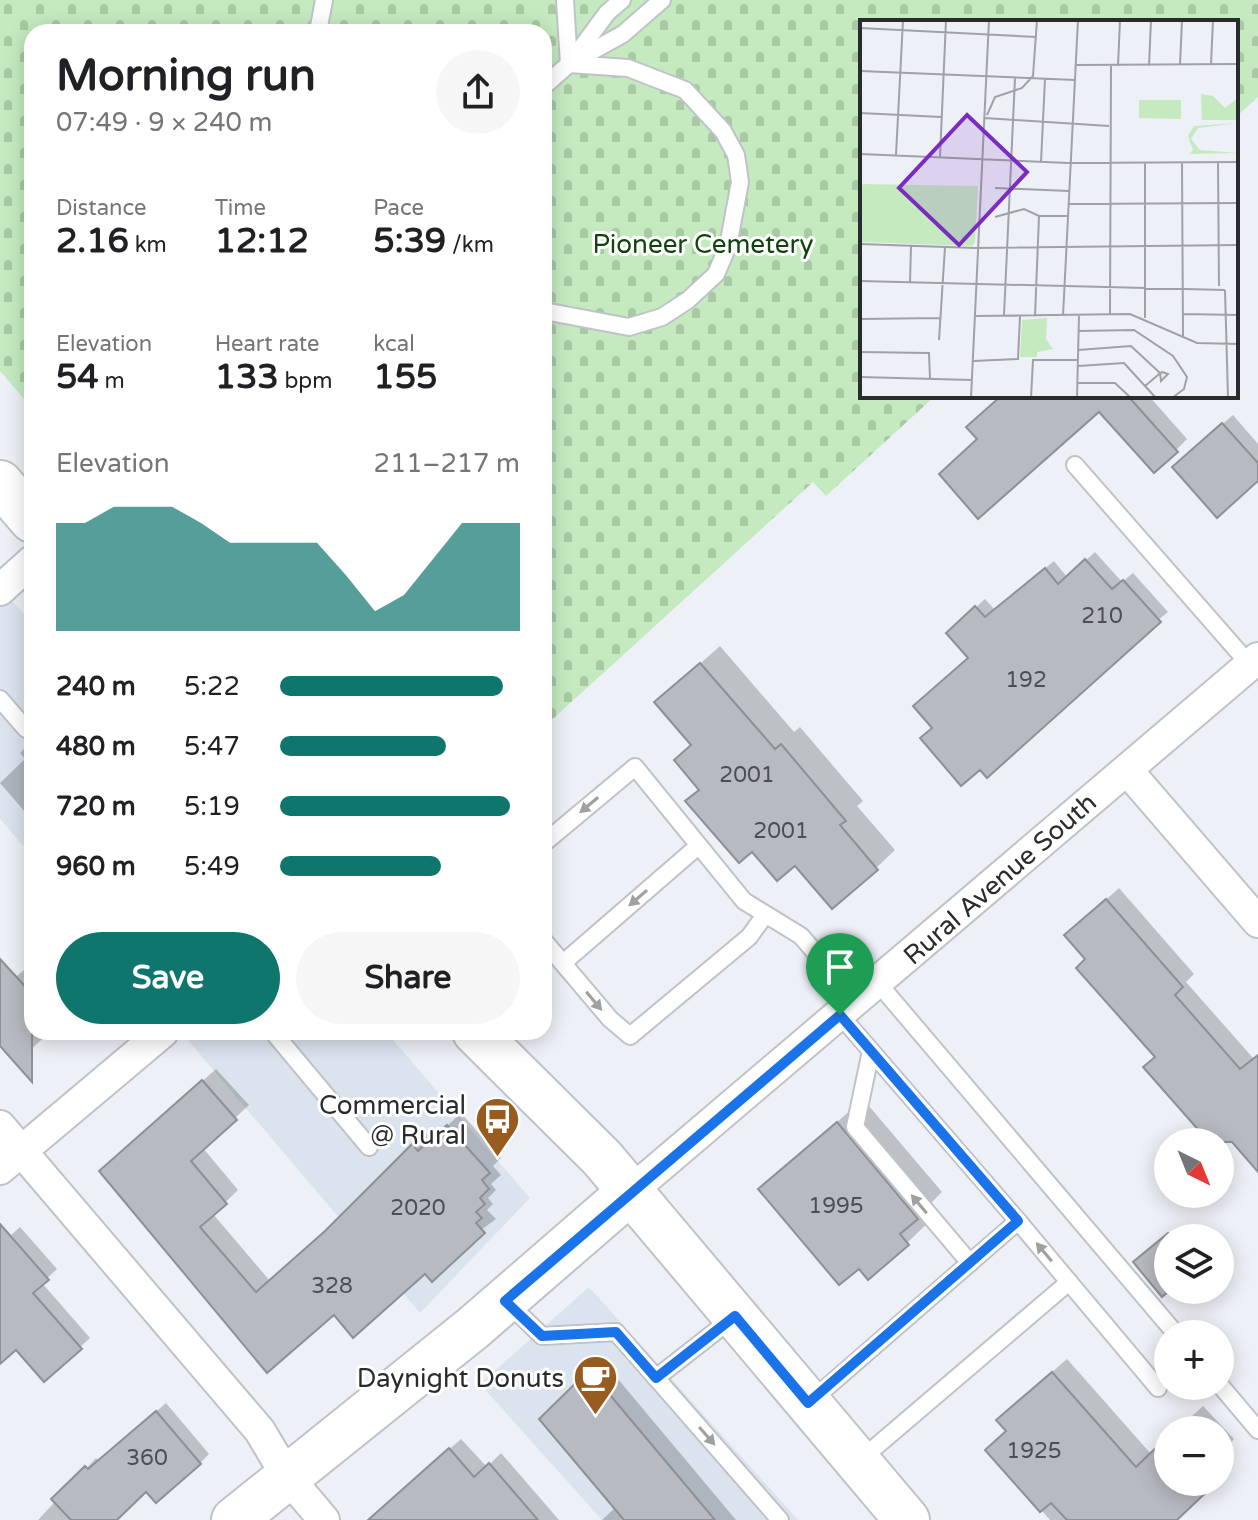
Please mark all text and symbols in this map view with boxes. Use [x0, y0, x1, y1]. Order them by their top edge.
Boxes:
inset map [860, 20, 1238, 398]
text: Morning run [56, 50, 316, 103]
button: share [436, 50, 520, 134]
text: 07:49 · 9 × 240 m [56, 107, 272, 138]
text: Distance [56, 195, 147, 221]
text: Time [215, 195, 266, 221]
text: Pace [373, 195, 424, 221]
text: 2.16 [56, 221, 129, 262]
text: 12:12 [215, 221, 309, 262]
text: 5:39 [373, 221, 446, 262]
park label: Pioneer Cemetery [593, 229, 813, 260]
text: km [129, 232, 167, 258]
text: /km [446, 232, 494, 258]
text: Elevation [56, 331, 152, 357]
text: Heart rate [215, 331, 320, 357]
text: kcal [373, 331, 415, 357]
text: 54 [56, 357, 99, 398]
text: 133 [215, 357, 279, 398]
text: 155 [373, 357, 437, 398]
text: m [99, 368, 125, 394]
text: bpm [279, 368, 332, 394]
text: Elevation [56, 448, 170, 479]
text: 211–217 m [374, 448, 520, 479]
house number: 210 [1081, 603, 1123, 629]
house number: 192 [1005, 667, 1047, 693]
text: 240 m [56, 671, 136, 702]
text: 5:22 [184, 671, 240, 702]
text: 480 m [56, 731, 136, 762]
text: 5:47 [184, 731, 240, 762]
house number: 2001 [719, 762, 775, 788]
street label: Rural Avenue South [897, 787, 1103, 971]
text: 720 m [56, 791, 136, 822]
text: 5:19 [184, 791, 240, 822]
one-way arrow [580, 796, 600, 813]
house number: 2001 [753, 818, 809, 844]
text: 960 m [56, 851, 136, 882]
text: 5:49 [184, 851, 240, 882]
one-way arrow [629, 889, 649, 906]
button: Save [56, 932, 280, 1024]
button: Share [296, 932, 520, 1024]
pin [806, 933, 874, 1015]
icon: arrive [818, 945, 862, 989]
one-way arrow [585, 990, 602, 1010]
place label: Commercial @ Rural [319, 1090, 466, 1151]
bus stop icon: Commercial @ Rural [473, 1096, 521, 1159]
north arrow [1154, 1128, 1234, 1208]
map controls [1154, 1128, 1234, 1496]
house number: 1995 [808, 1193, 864, 1219]
one-way arrow [911, 1194, 928, 1214]
house number: 2020 [390, 1195, 446, 1221]
button: layers [1154, 1224, 1234, 1304]
one-way arrow [1036, 1242, 1053, 1262]
house number: 328 [311, 1273, 353, 1299]
button: + [1154, 1320, 1234, 1400]
cafe icon: Daynight Donuts [571, 1354, 619, 1417]
place label: Daynight Donuts [357, 1363, 564, 1394]
button: − [1154, 1416, 1234, 1496]
one-way arrow [698, 1426, 715, 1446]
house number: 1925 [1006, 1438, 1062, 1464]
house number: 360 [126, 1445, 168, 1471]

